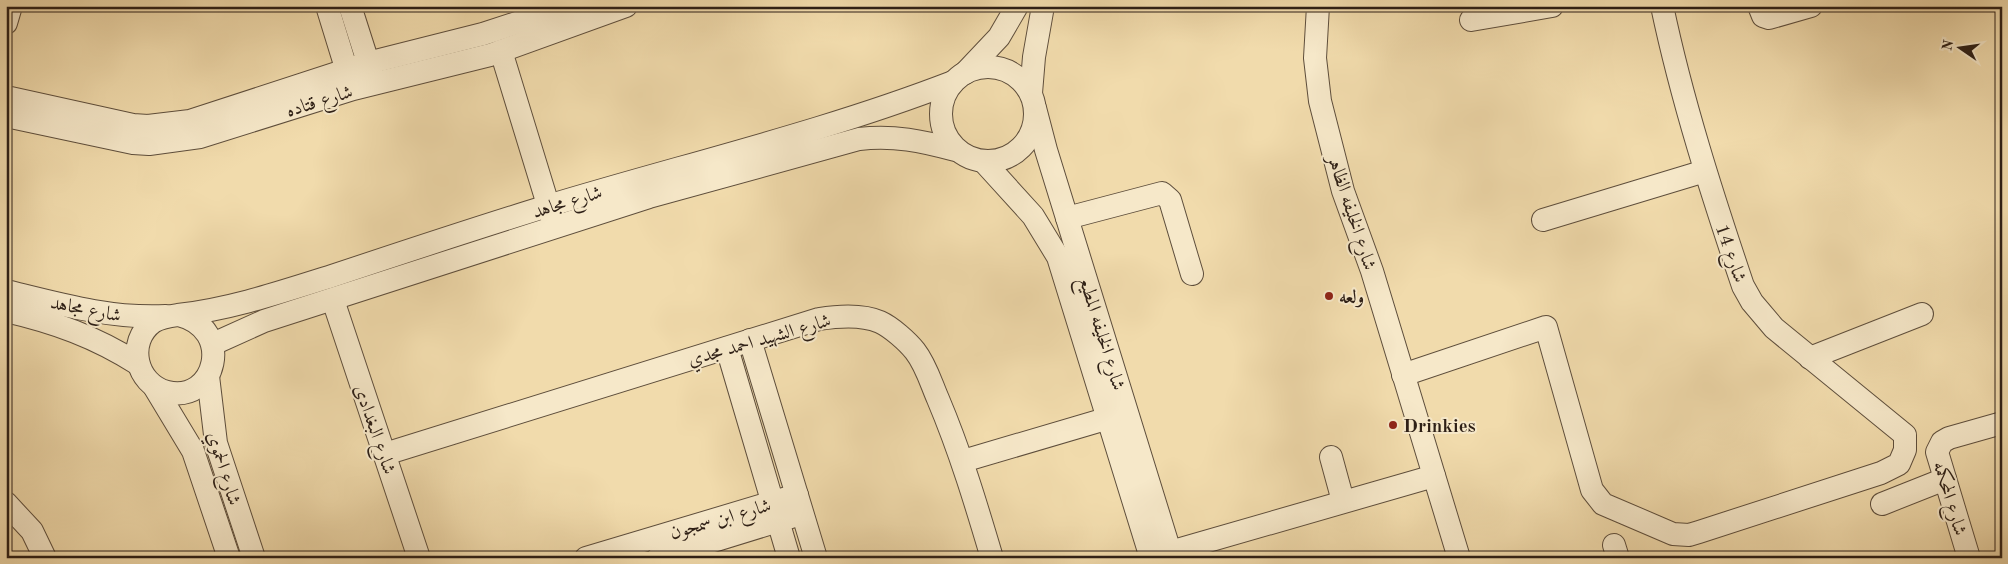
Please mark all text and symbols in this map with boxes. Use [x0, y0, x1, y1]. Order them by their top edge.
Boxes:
north arrow [1936, 22, 1986, 72]
text: N [1940, 38, 1956, 52]
street label: شارع قتاده [284, 83, 356, 125]
street label: شارع الخليفه الظاهر [1319, 151, 1378, 274]
street label: شارع مجاهد [531, 184, 606, 227]
street label: شارع 14 [1707, 222, 1748, 287]
street label: شارع الخليفه المطيع [1069, 275, 1127, 395]
place label: ولعه [1339, 288, 1364, 308]
marker: ولعه [1323, 290, 1335, 302]
street label: شارع مجاهد [48, 294, 123, 331]
street label: شارع الشهيد احمد مجدي [686, 312, 834, 375]
street label: شارع البغدادى [346, 383, 398, 478]
place label: Drinkies [1403, 418, 1476, 437]
marker: Drinkies [1387, 419, 1399, 431]
street label: شارع الحموي [199, 430, 243, 509]
street label: شارع المحكمه [1925, 459, 1972, 539]
street label: شارع ابن سمجون [668, 497, 775, 548]

